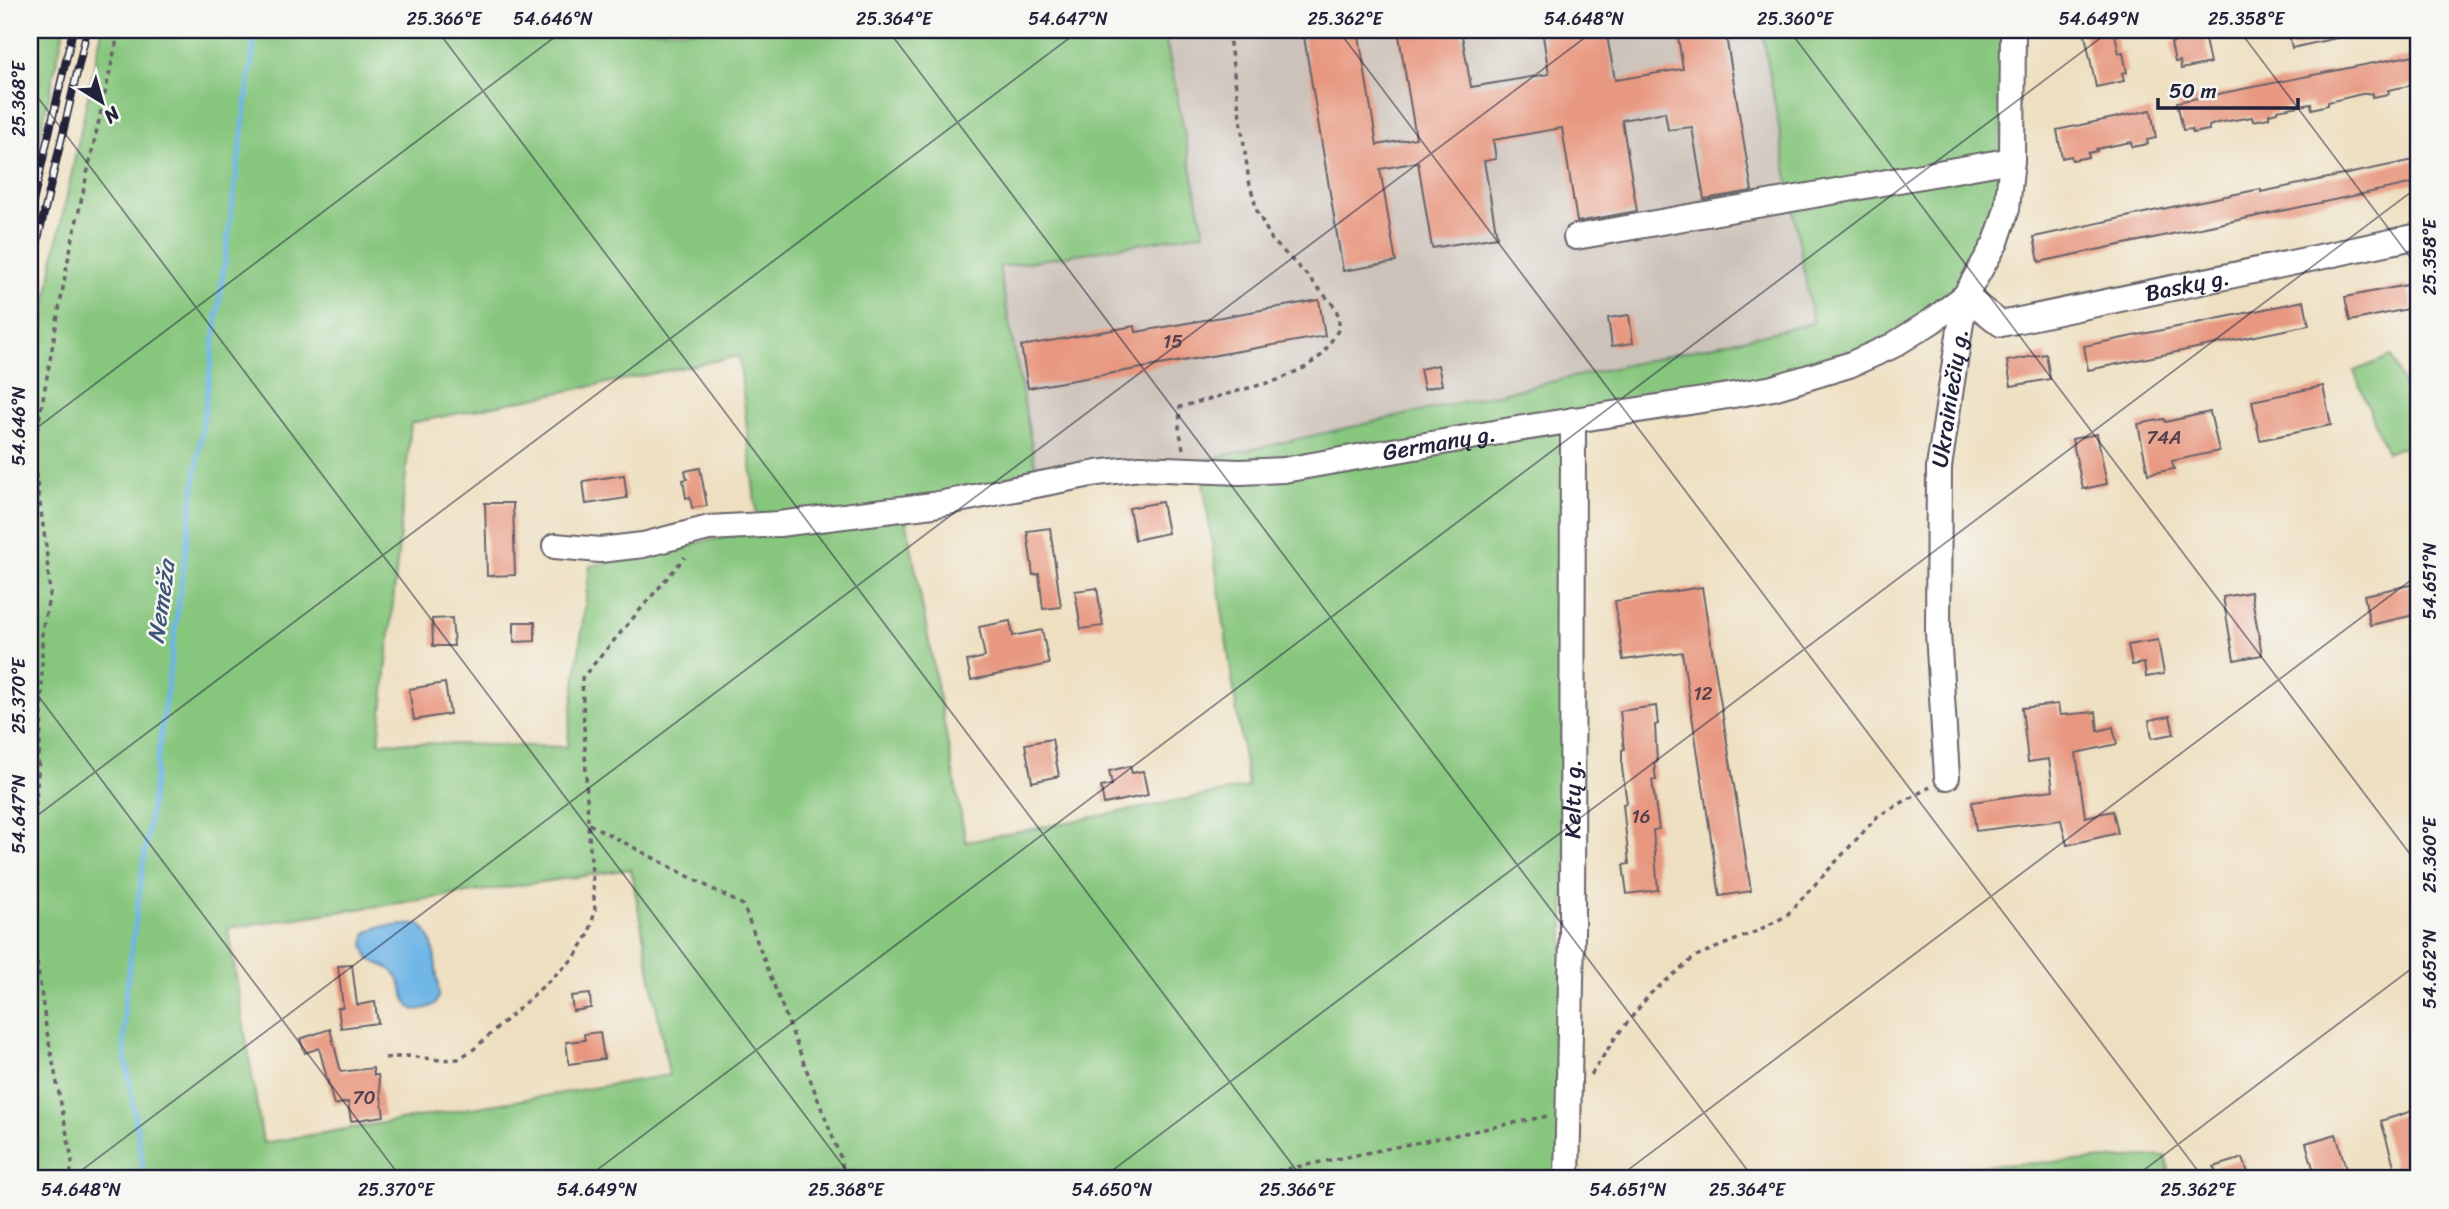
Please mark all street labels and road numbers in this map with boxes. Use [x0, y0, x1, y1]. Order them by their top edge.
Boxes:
street label: Baskų g. [2141, 256, 2233, 314]
street label: Ukrainiečių g. [1919, 326, 1980, 470]
street label: Germanų g. [1379, 413, 1499, 473]
street label: Keltų g. [1552, 759, 1593, 839]

